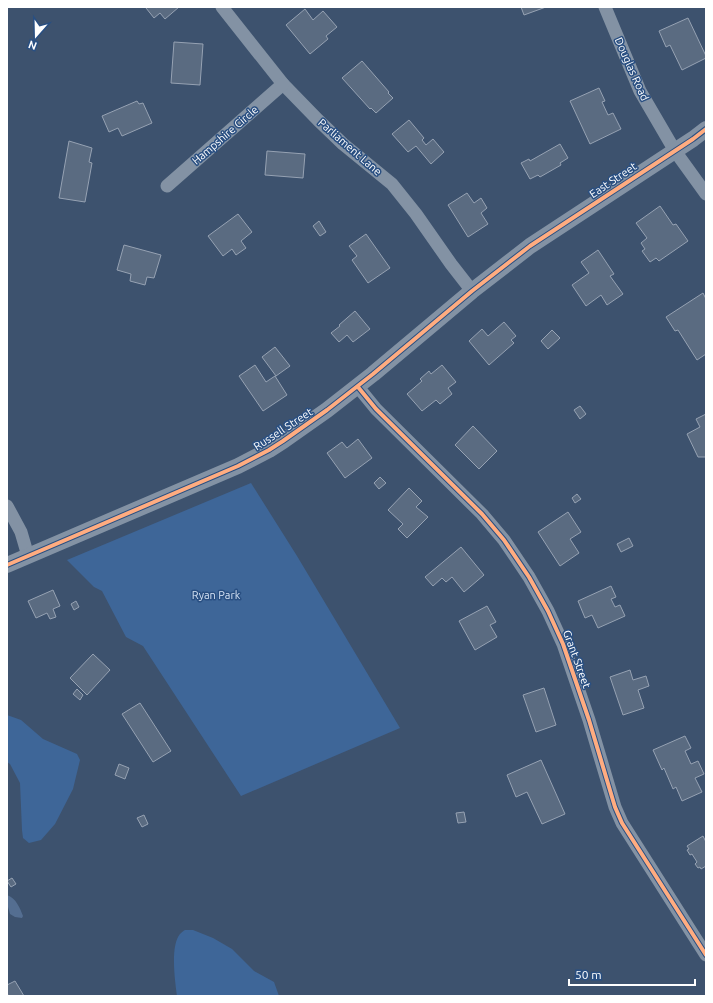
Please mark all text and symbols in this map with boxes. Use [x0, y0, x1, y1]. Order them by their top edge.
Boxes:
north arrow [16, 16, 56, 56]
street label: Douglas Road [613, 35, 651, 103]
text: N [27, 38, 38, 52]
street label: Hampshire Circle [190, 103, 260, 167]
street label: Parliament Lane [316, 116, 384, 178]
street label: East Street [587, 160, 639, 200]
street label: Russell Street [251, 405, 315, 452]
park label: Ryan Park [192, 589, 241, 601]
street label: Grant Street [561, 628, 593, 690]
scale bar [569, 961, 695, 987]
text: 50 m [575, 968, 602, 981]

